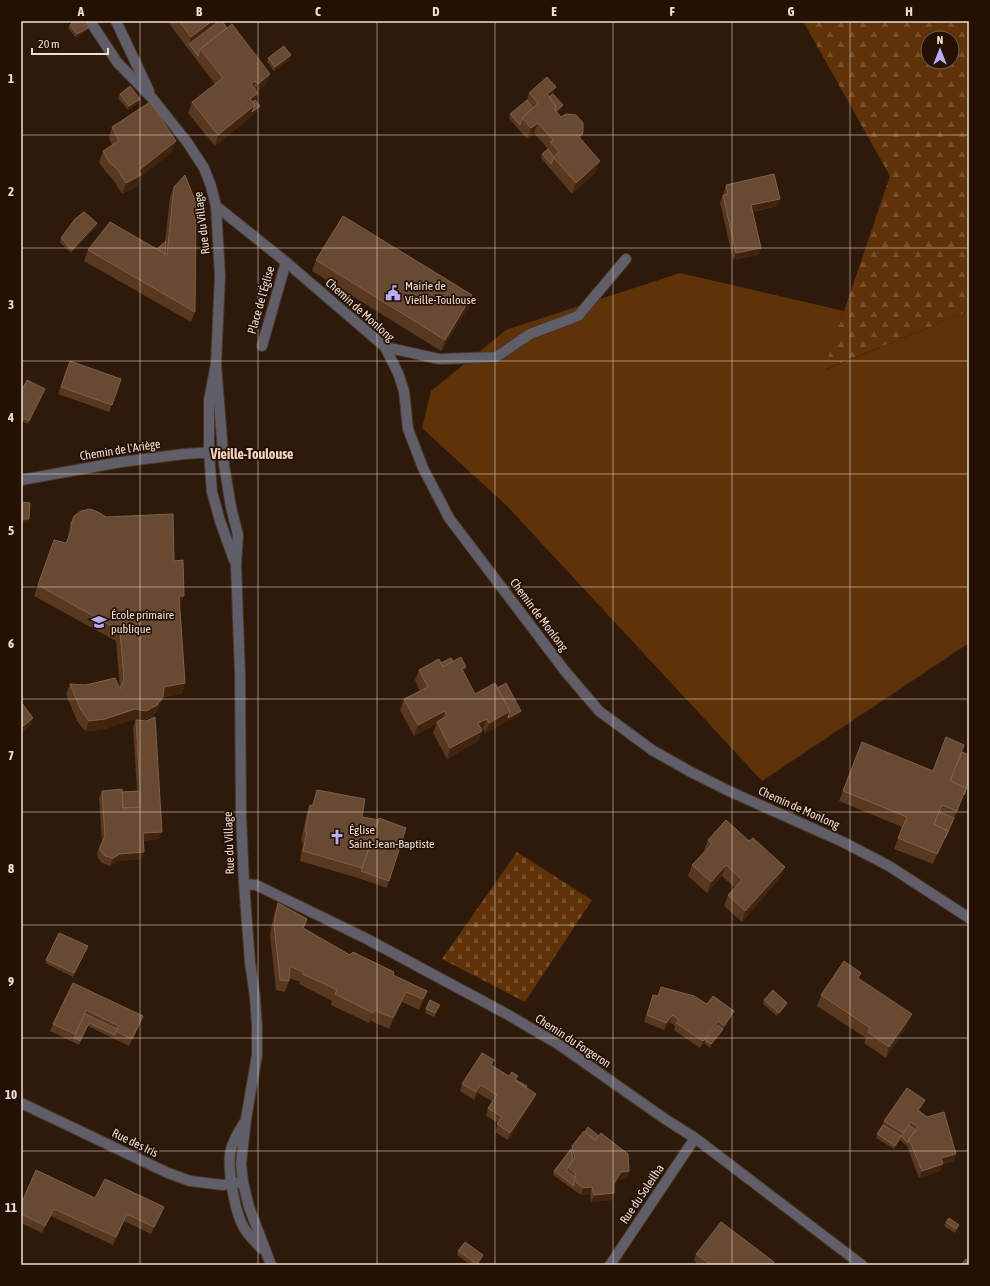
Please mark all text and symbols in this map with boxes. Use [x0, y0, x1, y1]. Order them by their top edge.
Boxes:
text: A [77, 4, 85, 19]
text: B [196, 4, 203, 19]
text: C [315, 4, 321, 19]
text: D [432, 4, 440, 19]
text: E [551, 4, 557, 19]
text: F [669, 4, 675, 19]
text: G [788, 4, 795, 19]
text: H [905, 4, 913, 19]
scale bar [32, 30, 108, 56]
north arrow [920, 30, 960, 70]
text: N [937, 34, 943, 46]
text: 20 m [38, 37, 60, 51]
text: 1 [8, 71, 14, 86]
text: 2 [8, 184, 14, 199]
street label: Rue du Village [191, 191, 213, 255]
street label: Place de l'Église [245, 264, 277, 336]
street label: Chemin de Monlong [323, 276, 398, 345]
place label: Mairie de Vieille-Toulouse [405, 279, 476, 307]
public building icon: Mairie de Vieille-Toulouse [384, 284, 402, 302]
text: 3 [8, 297, 14, 312]
text: 4 [7, 410, 14, 425]
street label: Chemin de l'Ariège [79, 437, 161, 463]
district label: Vieille-Toulouse [210, 446, 293, 462]
text: 5 [8, 523, 14, 538]
street label: Chemin de Monlong [507, 576, 571, 655]
place label: École primaire publique [111, 608, 174, 636]
school or university icon: École primaire publique [90, 613, 108, 631]
text: 6 [8, 636, 14, 651]
text: 7 [8, 748, 14, 763]
street label: Chemin de Monlong [756, 784, 843, 833]
street label: Rue du Village [221, 811, 237, 875]
place label: Église Saint-Jean-Baptiste [349, 823, 435, 851]
church icon: Église Saint-Jean-Baptiste [328, 828, 346, 846]
text: 8 [8, 861, 14, 876]
text: 9 [8, 974, 14, 989]
street label: Chemin du Forgeron [533, 1011, 613, 1071]
text: 10 [5, 1087, 17, 1102]
street label: Rue des Iris [110, 1126, 160, 1160]
street label: Rue du Soleilha [617, 1162, 667, 1226]
text: 11 [5, 1200, 17, 1215]

